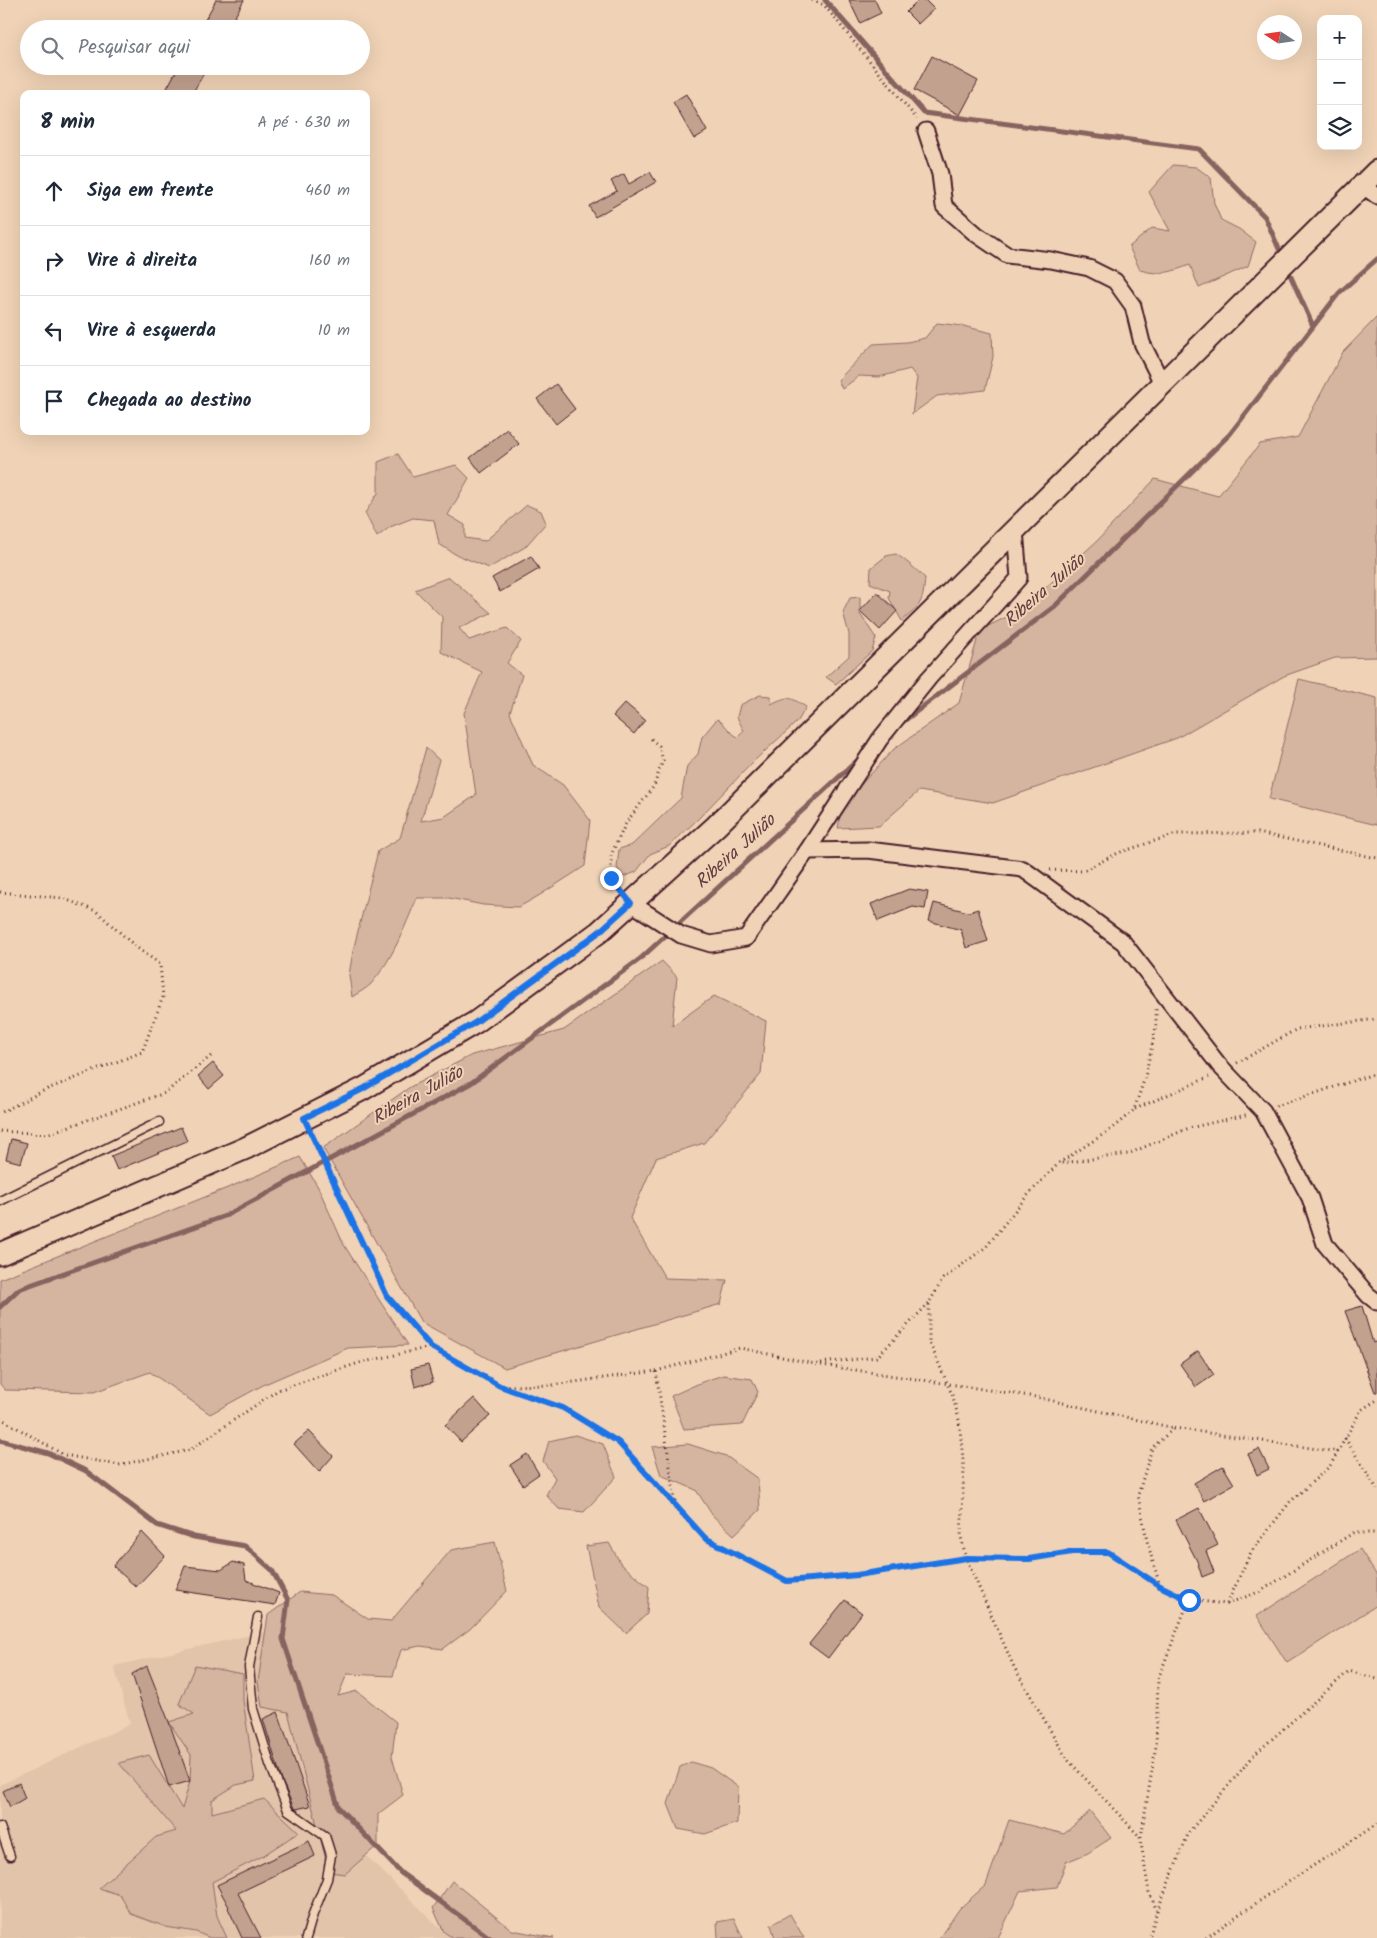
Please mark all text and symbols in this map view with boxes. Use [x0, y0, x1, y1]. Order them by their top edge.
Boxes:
north arrow [1257, 15, 1302, 60]
map controls [1317, 15, 1362, 150]
button: + [1317, 15, 1362, 60]
search box [20, 20, 370, 75]
text: Pesquisar aqui [78, 33, 190, 63]
icon: search [38, 34, 66, 62]
button: − [1317, 60, 1362, 105]
button: layers [1317, 105, 1362, 150]
text: 8 min [40, 106, 95, 139]
text: A pé · 630 m [257, 110, 350, 135]
text: Siga em frente [87, 176, 214, 206]
icon: ahead [40, 177, 68, 205]
text: 460 m [305, 178, 350, 203]
text: Vire à direita [87, 246, 197, 276]
icon: right [40, 247, 68, 275]
text: 160 m [309, 248, 350, 273]
text: Vire à esquerda [87, 316, 216, 346]
icon: left [40, 317, 68, 345]
text: 10 m [318, 318, 350, 343]
text: Chegada ao destino [87, 386, 252, 416]
icon: arrive [40, 387, 68, 415]
water label: Ribeira Julião [997, 546, 1094, 635]
water label: Ribeira Julião [689, 806, 784, 896]
route end [600, 867, 623, 890]
water label: Ribeira Julião [367, 1058, 471, 1133]
route start [1178, 1589, 1201, 1612]

